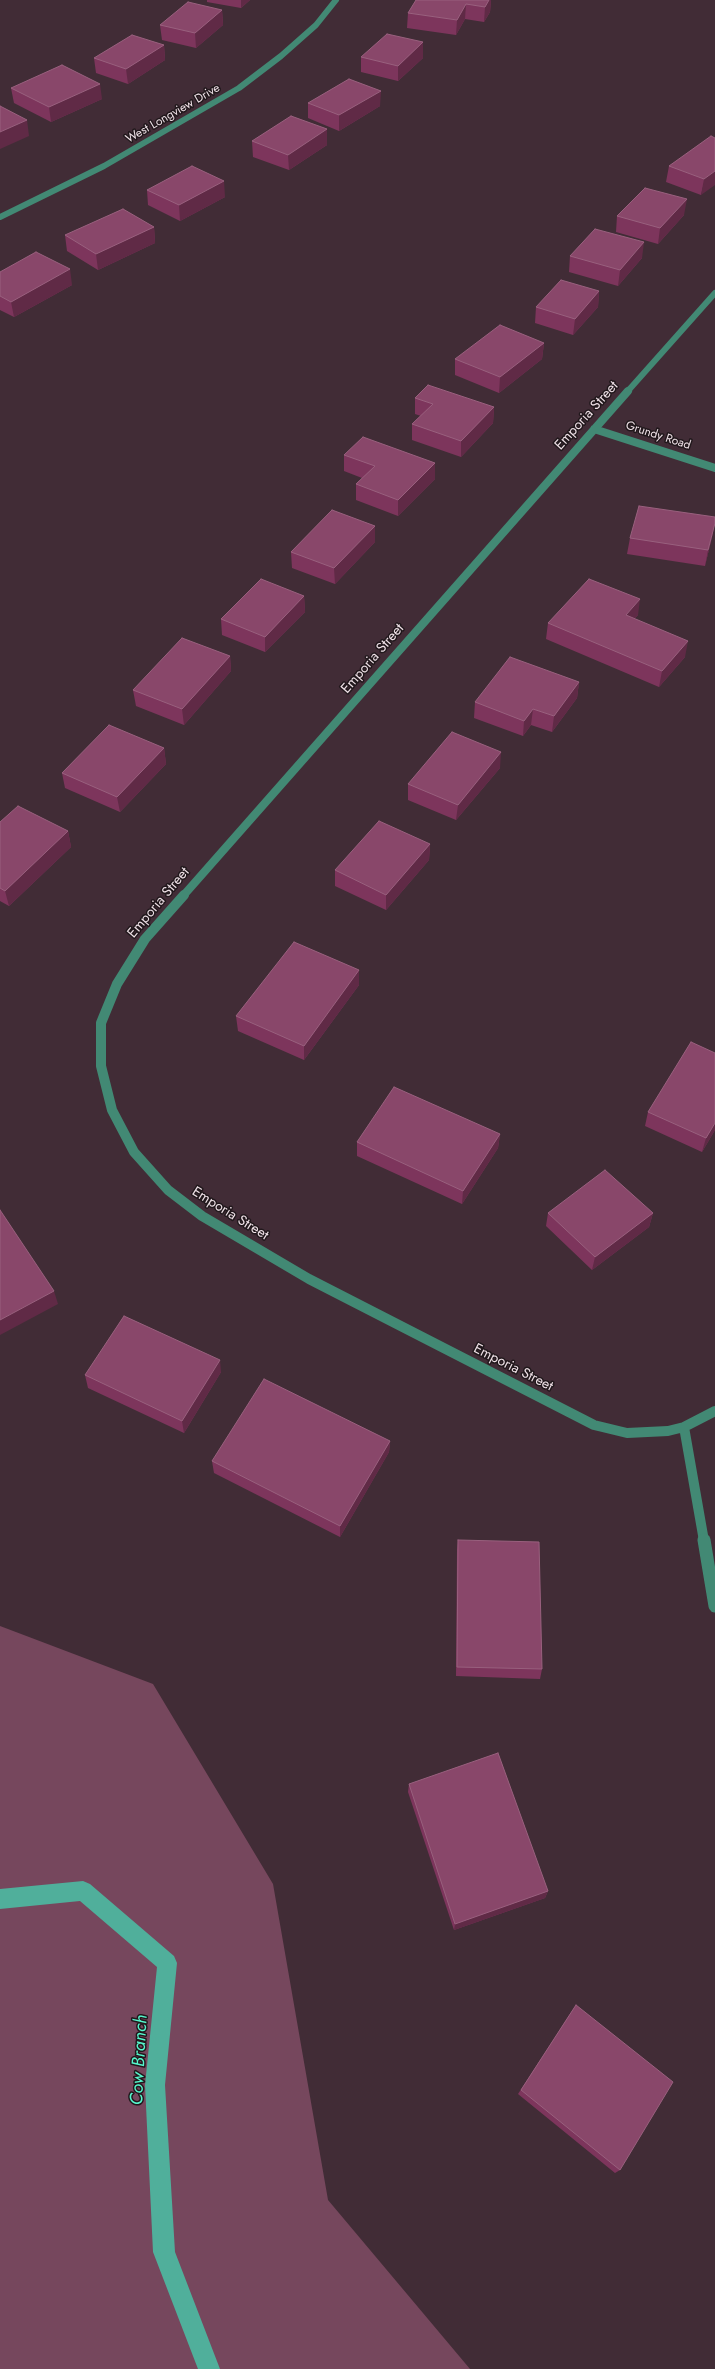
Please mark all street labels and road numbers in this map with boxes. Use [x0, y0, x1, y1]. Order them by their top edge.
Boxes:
street label: West Longview Drive [123, 81, 223, 147]
street label: Emporia Street [552, 378, 622, 454]
street label: Grundy Road [624, 419, 692, 453]
street label: Emporia Street [338, 621, 408, 697]
street label: Emporia Street [125, 864, 193, 942]
street label: Emporia Street [189, 1184, 271, 1244]
street label: Emporia Street [470, 1341, 556, 1395]

